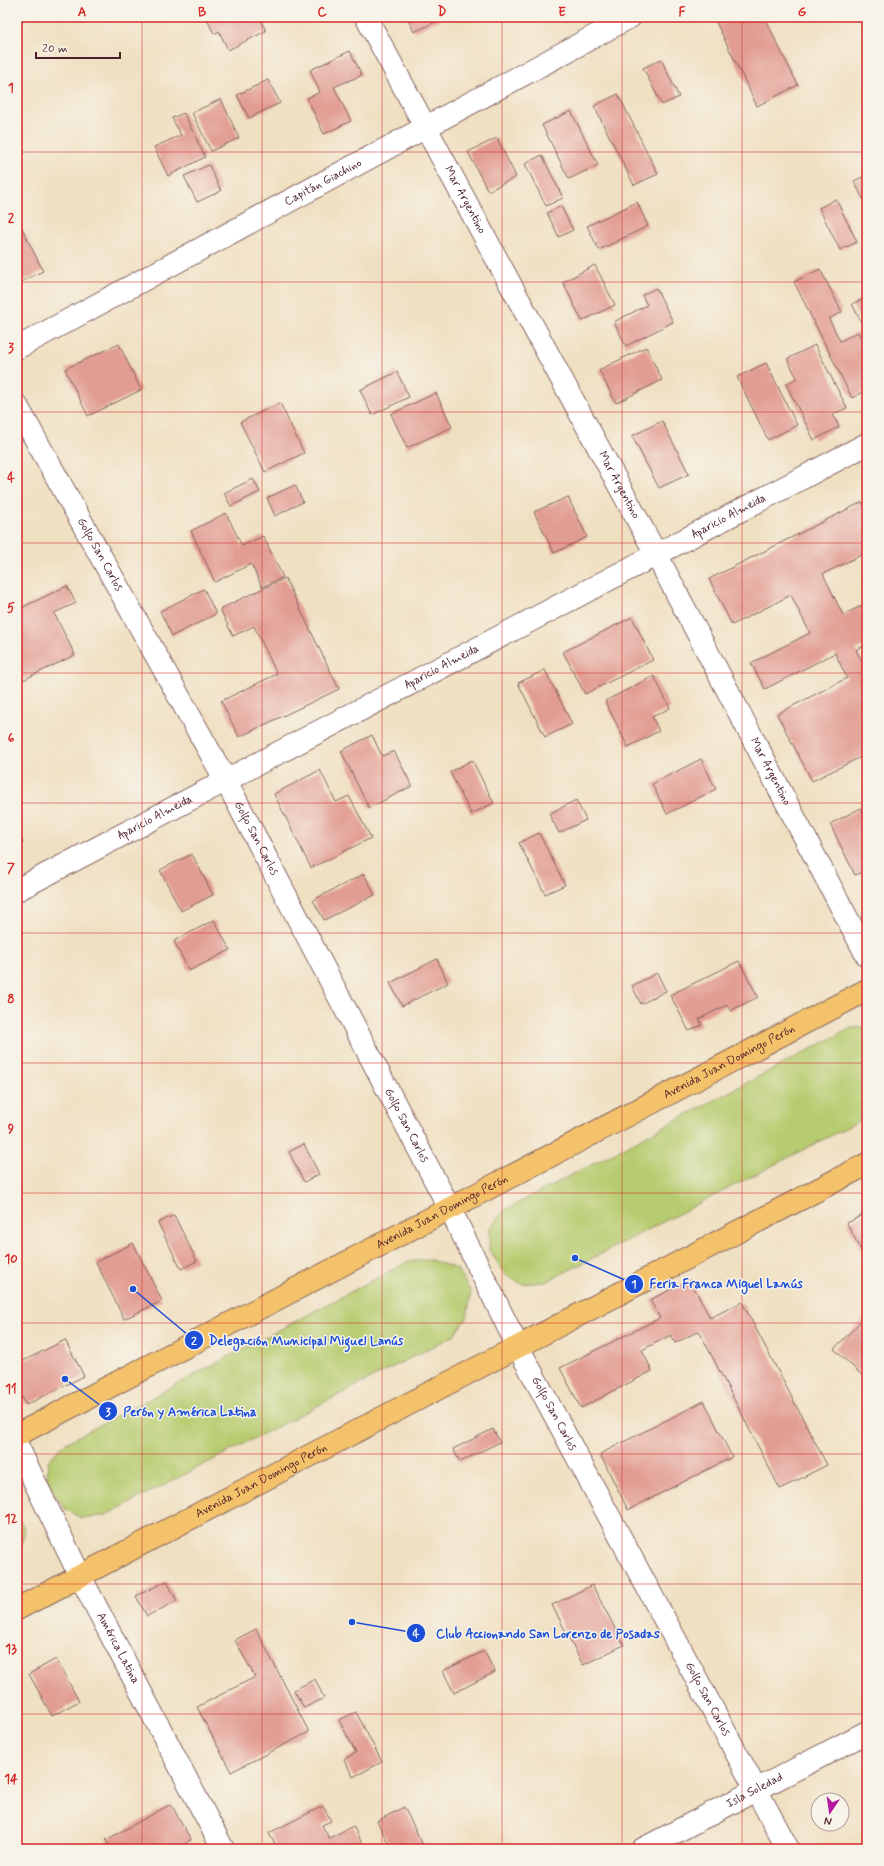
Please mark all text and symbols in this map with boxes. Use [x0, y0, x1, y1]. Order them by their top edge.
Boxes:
text: A [78, 4, 86, 21]
text: B [198, 4, 207, 21]
text: C [317, 4, 327, 21]
text: D [438, 4, 447, 21]
text: E [558, 4, 566, 21]
text: F [679, 4, 686, 21]
text: G [798, 4, 807, 21]
scale bar [36, 34, 120, 60]
text: 20 m [42, 41, 68, 57]
text: 1 [8, 80, 14, 97]
street label: Capitán Giachino [282, 155, 365, 210]
street label: Mar Argentino [440, 163, 490, 237]
text: 2 [8, 210, 15, 227]
text: 3 [8, 340, 14, 357]
street label: Mar Argentino [594, 448, 644, 522]
text: 4 [7, 470, 15, 487]
street label: Aparicio Almeida [689, 490, 769, 543]
street label: Golfo San Carlos [73, 515, 127, 594]
text: 5 [7, 600, 15, 617]
street label: Aparicio Almeida [402, 641, 482, 693]
text: 6 [8, 730, 15, 747]
street label: Mar Argentino [746, 735, 795, 808]
street label: Aparicio Almeida [115, 791, 195, 844]
street label: Golfo San Carlos [230, 798, 282, 879]
text: 7 [7, 860, 15, 877]
text: 8 [7, 991, 15, 1008]
street label: Avenida Juan Domingo Perón [661, 1021, 798, 1103]
street label: Golfo San Carlos [380, 1085, 432, 1166]
text: 9 [8, 1121, 15, 1138]
street label: Avenida Juan Domingo Perón [373, 1171, 511, 1254]
text: 10 [4, 1251, 18, 1268]
callout: Feria Franca Miguel Lanús [624, 1271, 808, 1296]
text: Feria Franca Miguel Lanús [649, 1276, 803, 1295]
text: 1 [631, 1277, 637, 1293]
callout: Delegación Municipal Miguel Lanús [184, 1328, 408, 1353]
text: Delegación Municipal Miguel Lanús [209, 1333, 403, 1353]
text: 2 [191, 1334, 197, 1350]
street label: Golfo San Carlos [527, 1374, 580, 1454]
text: 11 [5, 1381, 17, 1398]
callout: Perón y América Latina [98, 1399, 262, 1424]
text: Perón y América Latina [123, 1404, 257, 1421]
text: 3 [105, 1405, 111, 1421]
street label: Avenida Juan Domingo Perón [193, 1440, 330, 1522]
text: 12 [5, 1511, 17, 1528]
street label: América Latina [93, 1610, 143, 1687]
callout: Club Accionando San Lorenzo de Posadas [406, 1620, 670, 1645]
text: 4 [413, 1626, 420, 1642]
text: Club Accionando San Lorenzo de Posadas [436, 1626, 660, 1643]
text: 13 [5, 1641, 17, 1658]
street label: Golfo San Carlos [681, 1659, 734, 1739]
street label: Isla Soledad [724, 1769, 786, 1812]
text: 14 [4, 1771, 18, 1788]
north arrow [810, 1792, 850, 1832]
text: N [823, 1813, 833, 1828]

